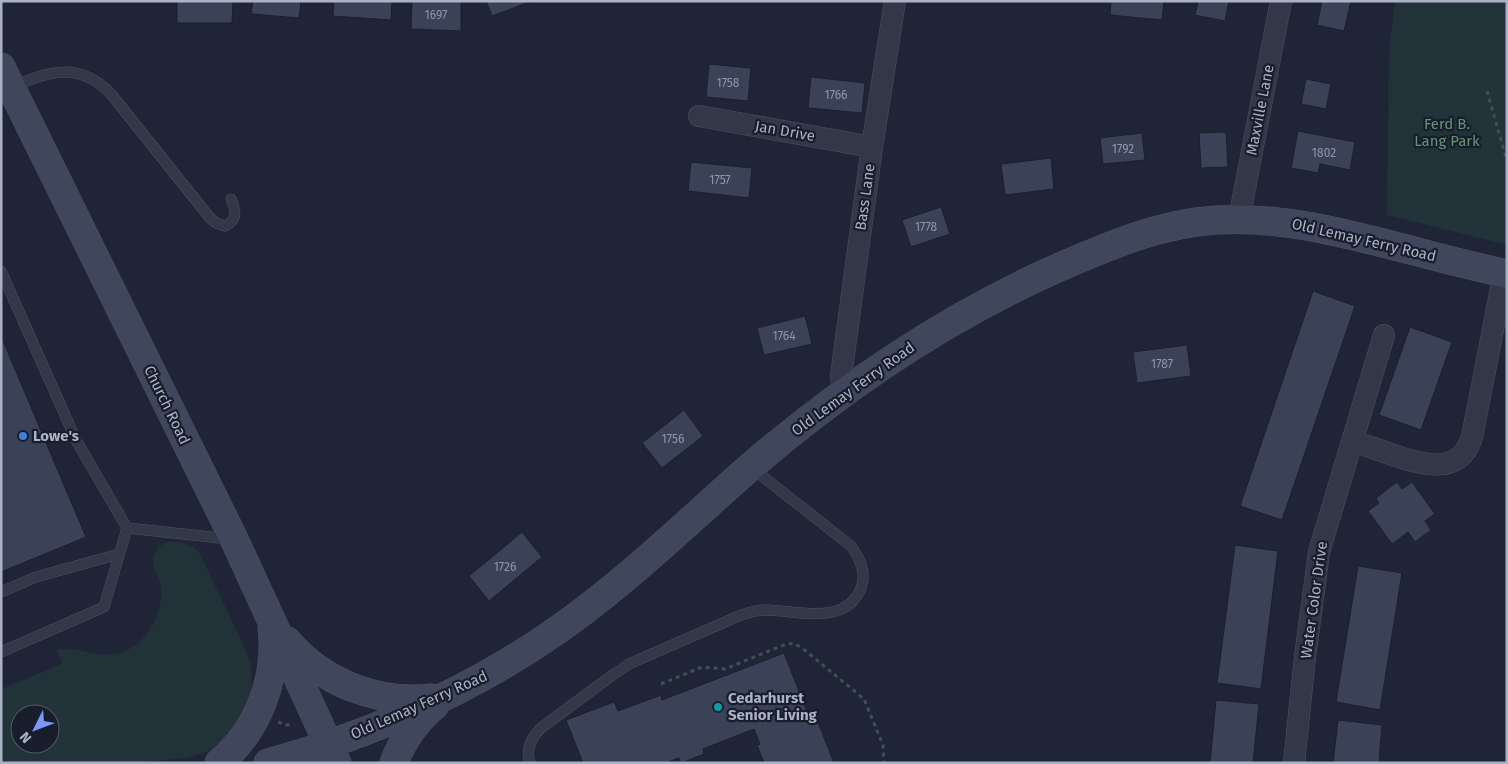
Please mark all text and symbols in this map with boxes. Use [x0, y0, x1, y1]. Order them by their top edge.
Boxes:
house number: 1697 [425, 8, 447, 22]
street label: Maxville Lane [1242, 63, 1278, 157]
house number: 1758 [717, 76, 740, 90]
house number: 1766 [824, 88, 848, 102]
park label: Ferd B. Lang Park [1414, 115, 1480, 150]
street label: Jan Drive [754, 117, 816, 145]
house number: 1792 [1112, 142, 1134, 156]
house number: 1802 [1312, 146, 1336, 160]
street label: Bass Lane [851, 162, 879, 232]
house number: 1757 [709, 173, 731, 187]
street label: Old Lemay Ferry Road [1290, 215, 1438, 265]
house number: 1778 [915, 220, 937, 234]
house number: 1764 [772, 329, 796, 343]
street label: Old Lemay Ferry Road [788, 338, 918, 440]
house number: 1787 [1151, 357, 1173, 371]
street label: Church Road [140, 363, 194, 447]
place label: Lowe's [33, 427, 79, 445]
marker: Lowe's [17, 430, 29, 442]
house number: 1756 [662, 432, 684, 446]
street label: Water Color Drive [1297, 540, 1331, 660]
house number: 1726 [494, 560, 516, 574]
street label: Old Lemay Ferry Road [348, 667, 490, 743]
place label: Cedarhurst Senior Living [728, 689, 818, 724]
marker: Cedarhurst Senior Living [712, 701, 724, 713]
north arrow [10, 704, 60, 754]
text: N [16, 728, 35, 747]

